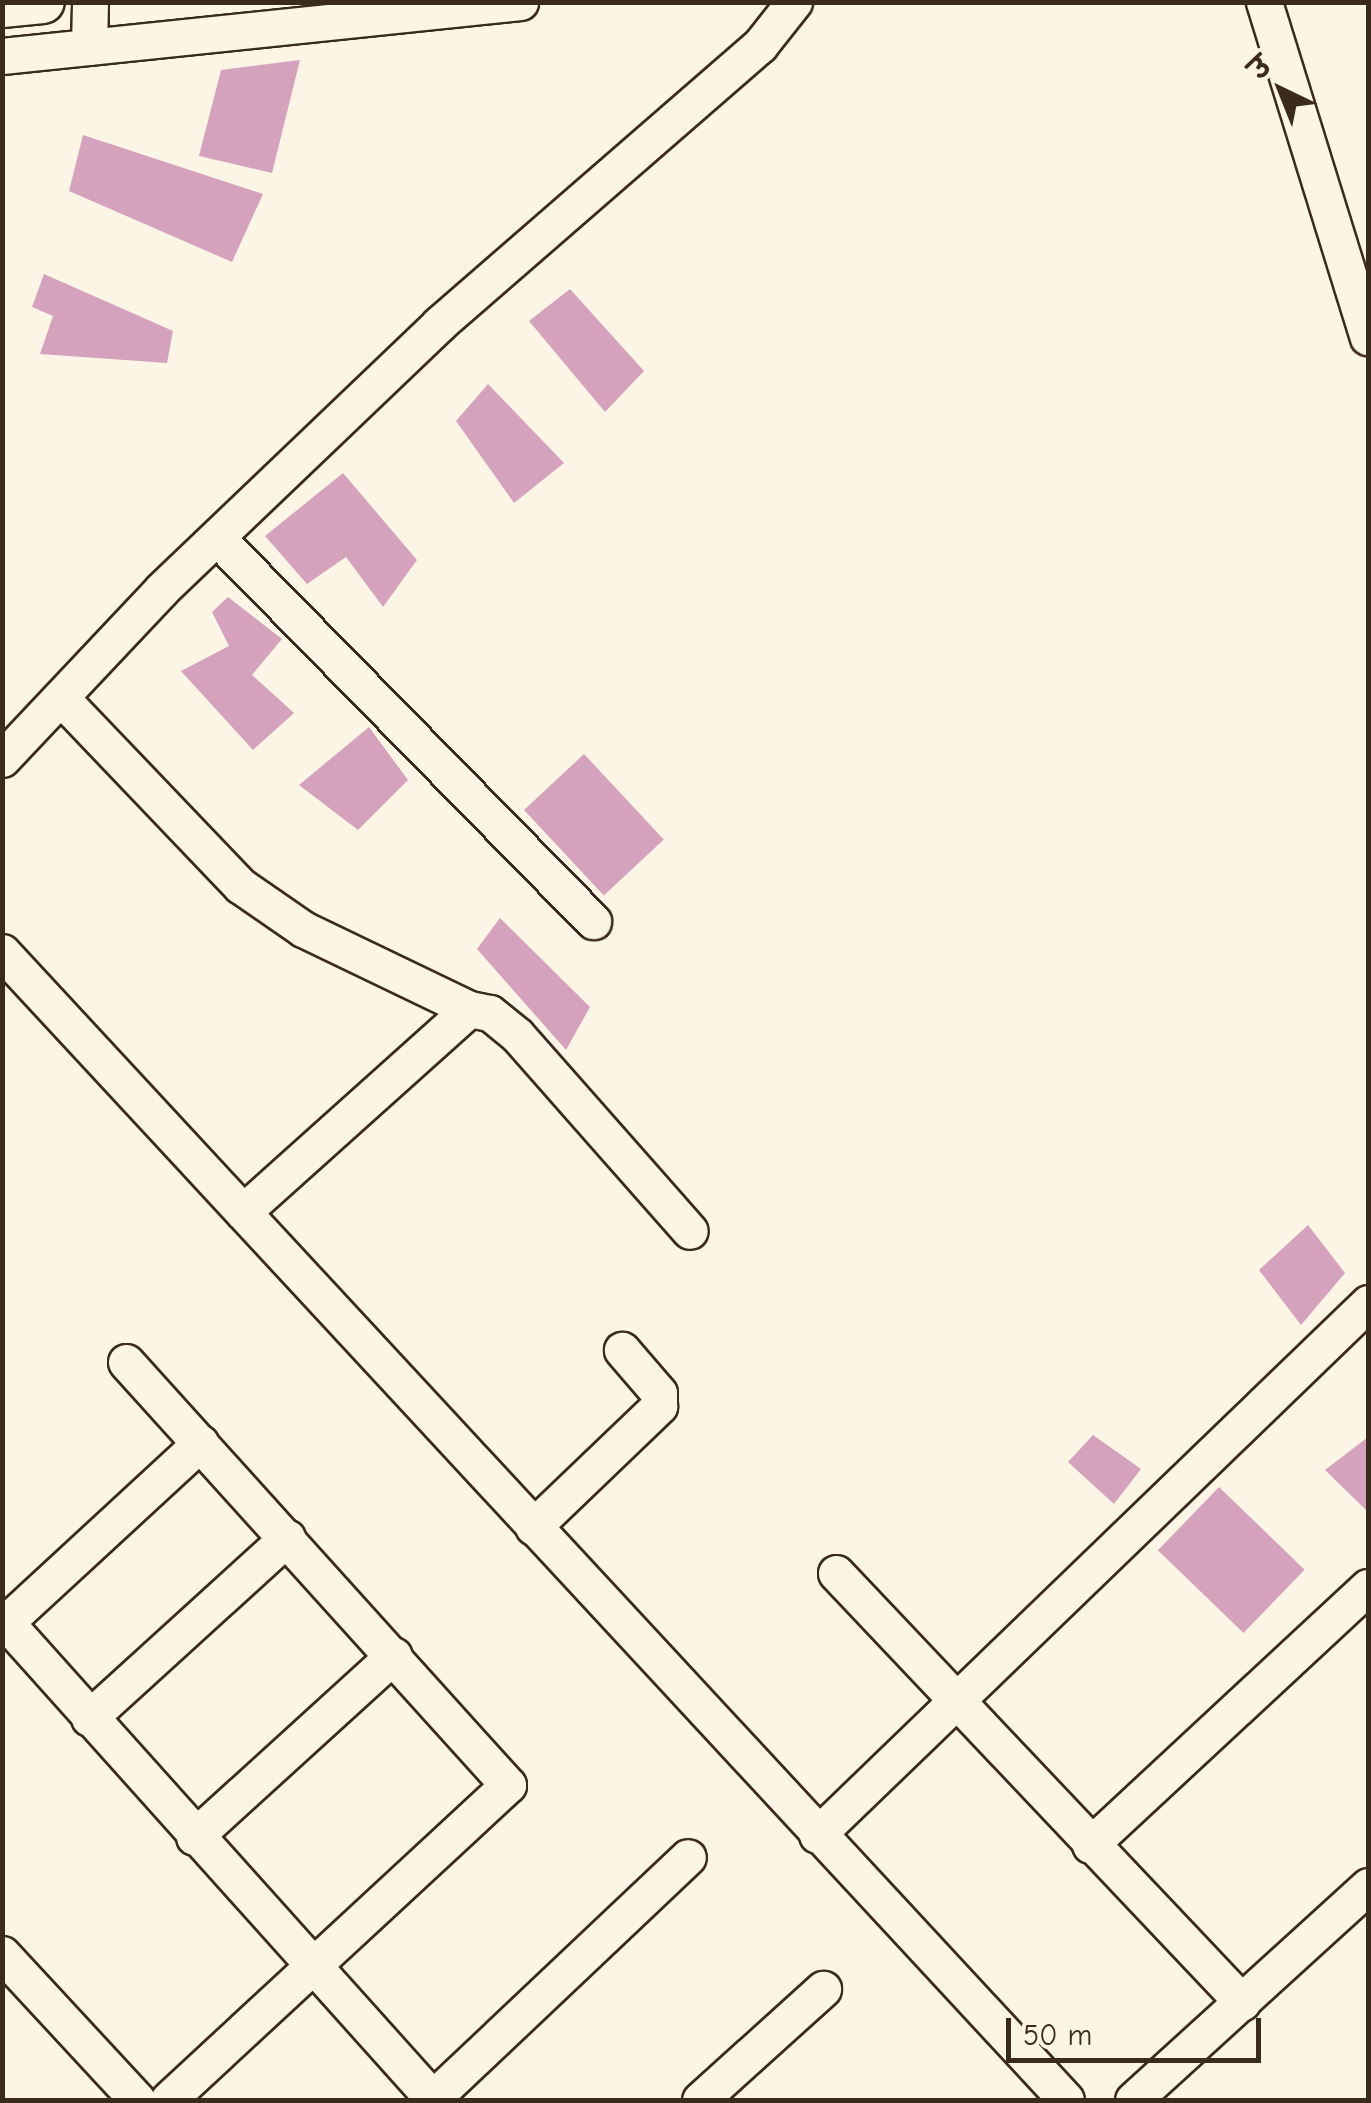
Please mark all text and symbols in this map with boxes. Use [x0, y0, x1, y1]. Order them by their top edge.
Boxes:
north arrow [1231, 40, 1331, 140]
text: उ [1243, 50, 1278, 86]
scale bar [1011, 1998, 1266, 2060]
text: 50 m [1023, 2018, 1092, 2053]

